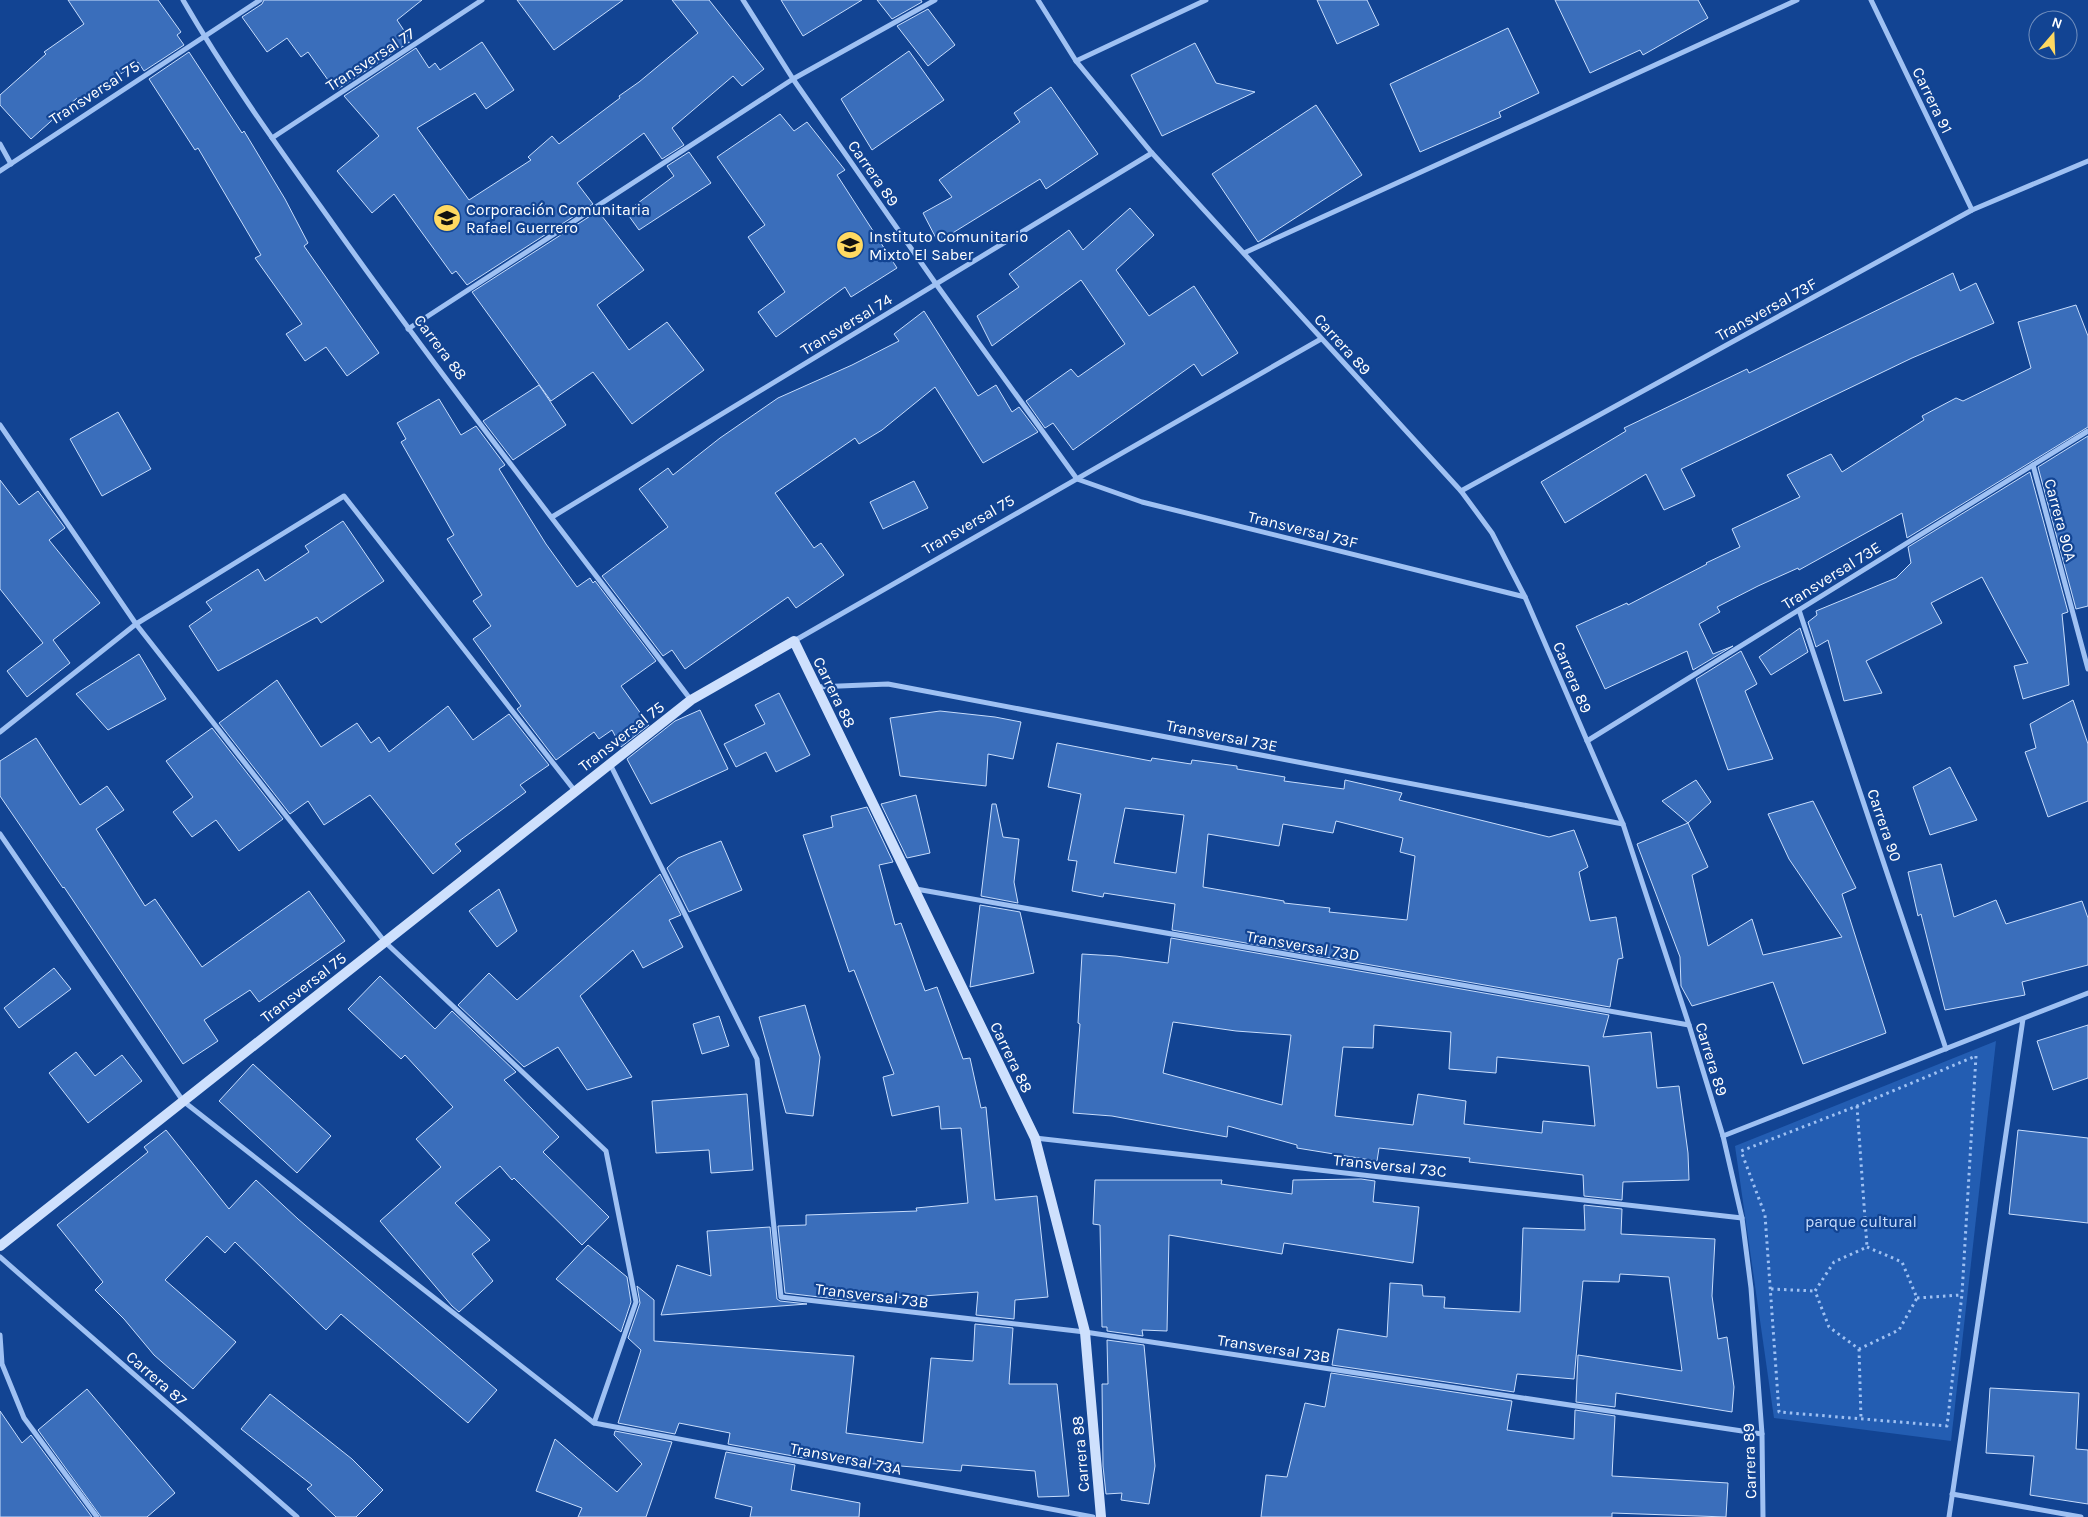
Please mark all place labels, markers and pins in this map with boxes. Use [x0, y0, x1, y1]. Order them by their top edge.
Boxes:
place label: Corporación Comunitaria Rafael Guerrero [466, 200, 650, 237]
school or university icon: Corporación Comunitaria Rafael Guerrero [432, 203, 462, 233]
place label: Instituto Comunitario Mixto El Saber [869, 227, 1028, 264]
school or university icon: Instituto Comunitario Mixto El Saber [835, 230, 865, 260]

